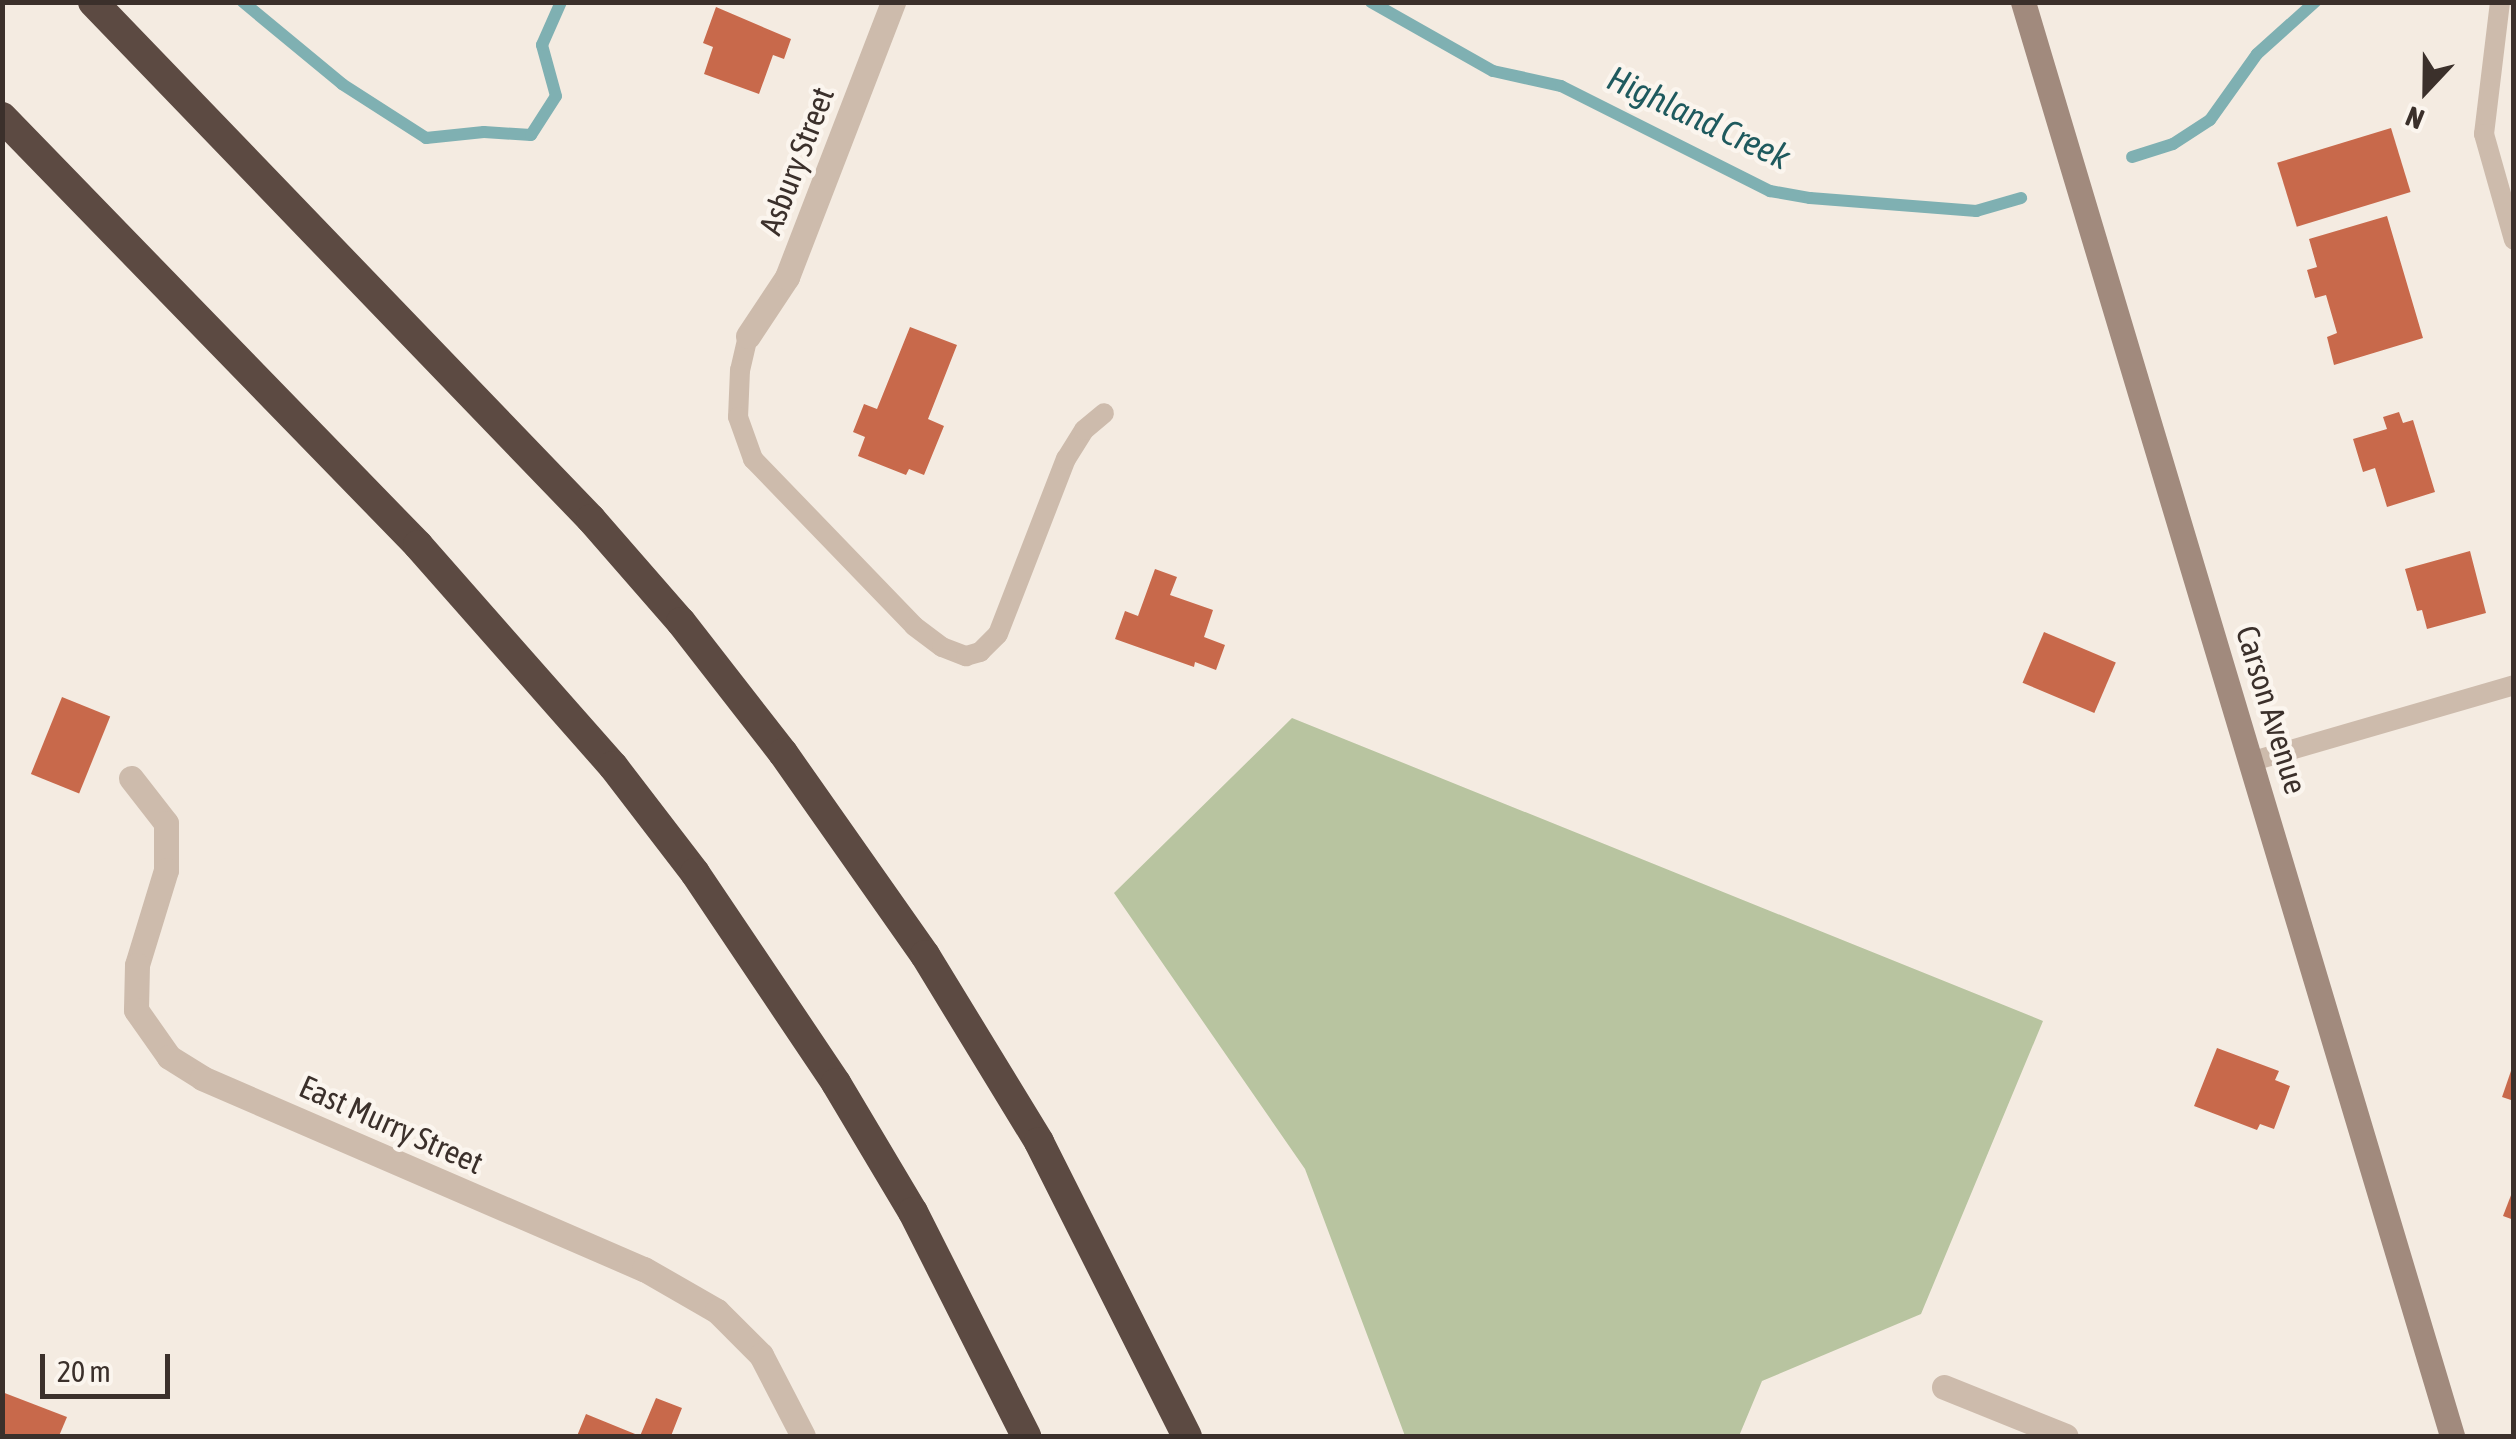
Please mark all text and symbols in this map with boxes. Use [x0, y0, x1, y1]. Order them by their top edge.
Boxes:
north arrow [2376, 40, 2476, 140]
water label: Highland Creek [1601, 56, 1797, 178]
street label: Asbury Street [751, 82, 843, 240]
text: N [2401, 100, 2428, 136]
street label: Carson Avenue [2227, 621, 2315, 799]
street label: East Murry Street [293, 1067, 489, 1183]
scale bar [45, 1334, 175, 1396]
text: 20 m [57, 1354, 111, 1388]

